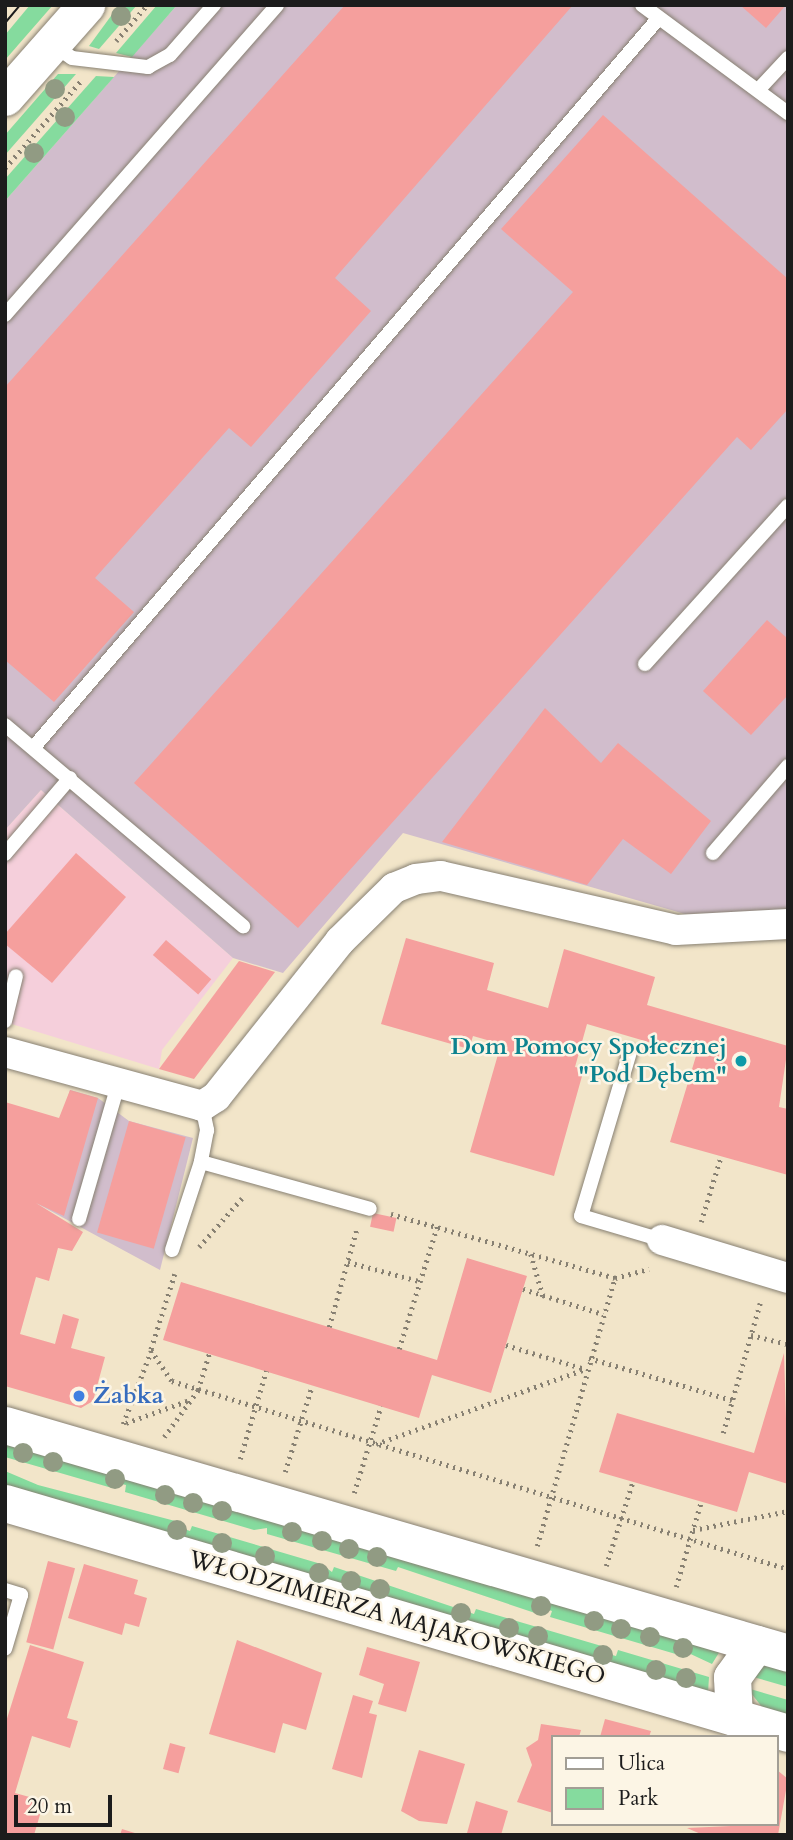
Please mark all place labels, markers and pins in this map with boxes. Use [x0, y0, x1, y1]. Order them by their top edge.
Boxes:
place label: Dom Pomocy Społecznej "Pod Dębem" [450, 1033, 727, 1089]
marker: Dom Pomocy Społecznej "Pod Dębem" [733, 1053, 749, 1069]
place label: Żabka [93, 1382, 164, 1410]
marker: Żabka [71, 1388, 87, 1404]

